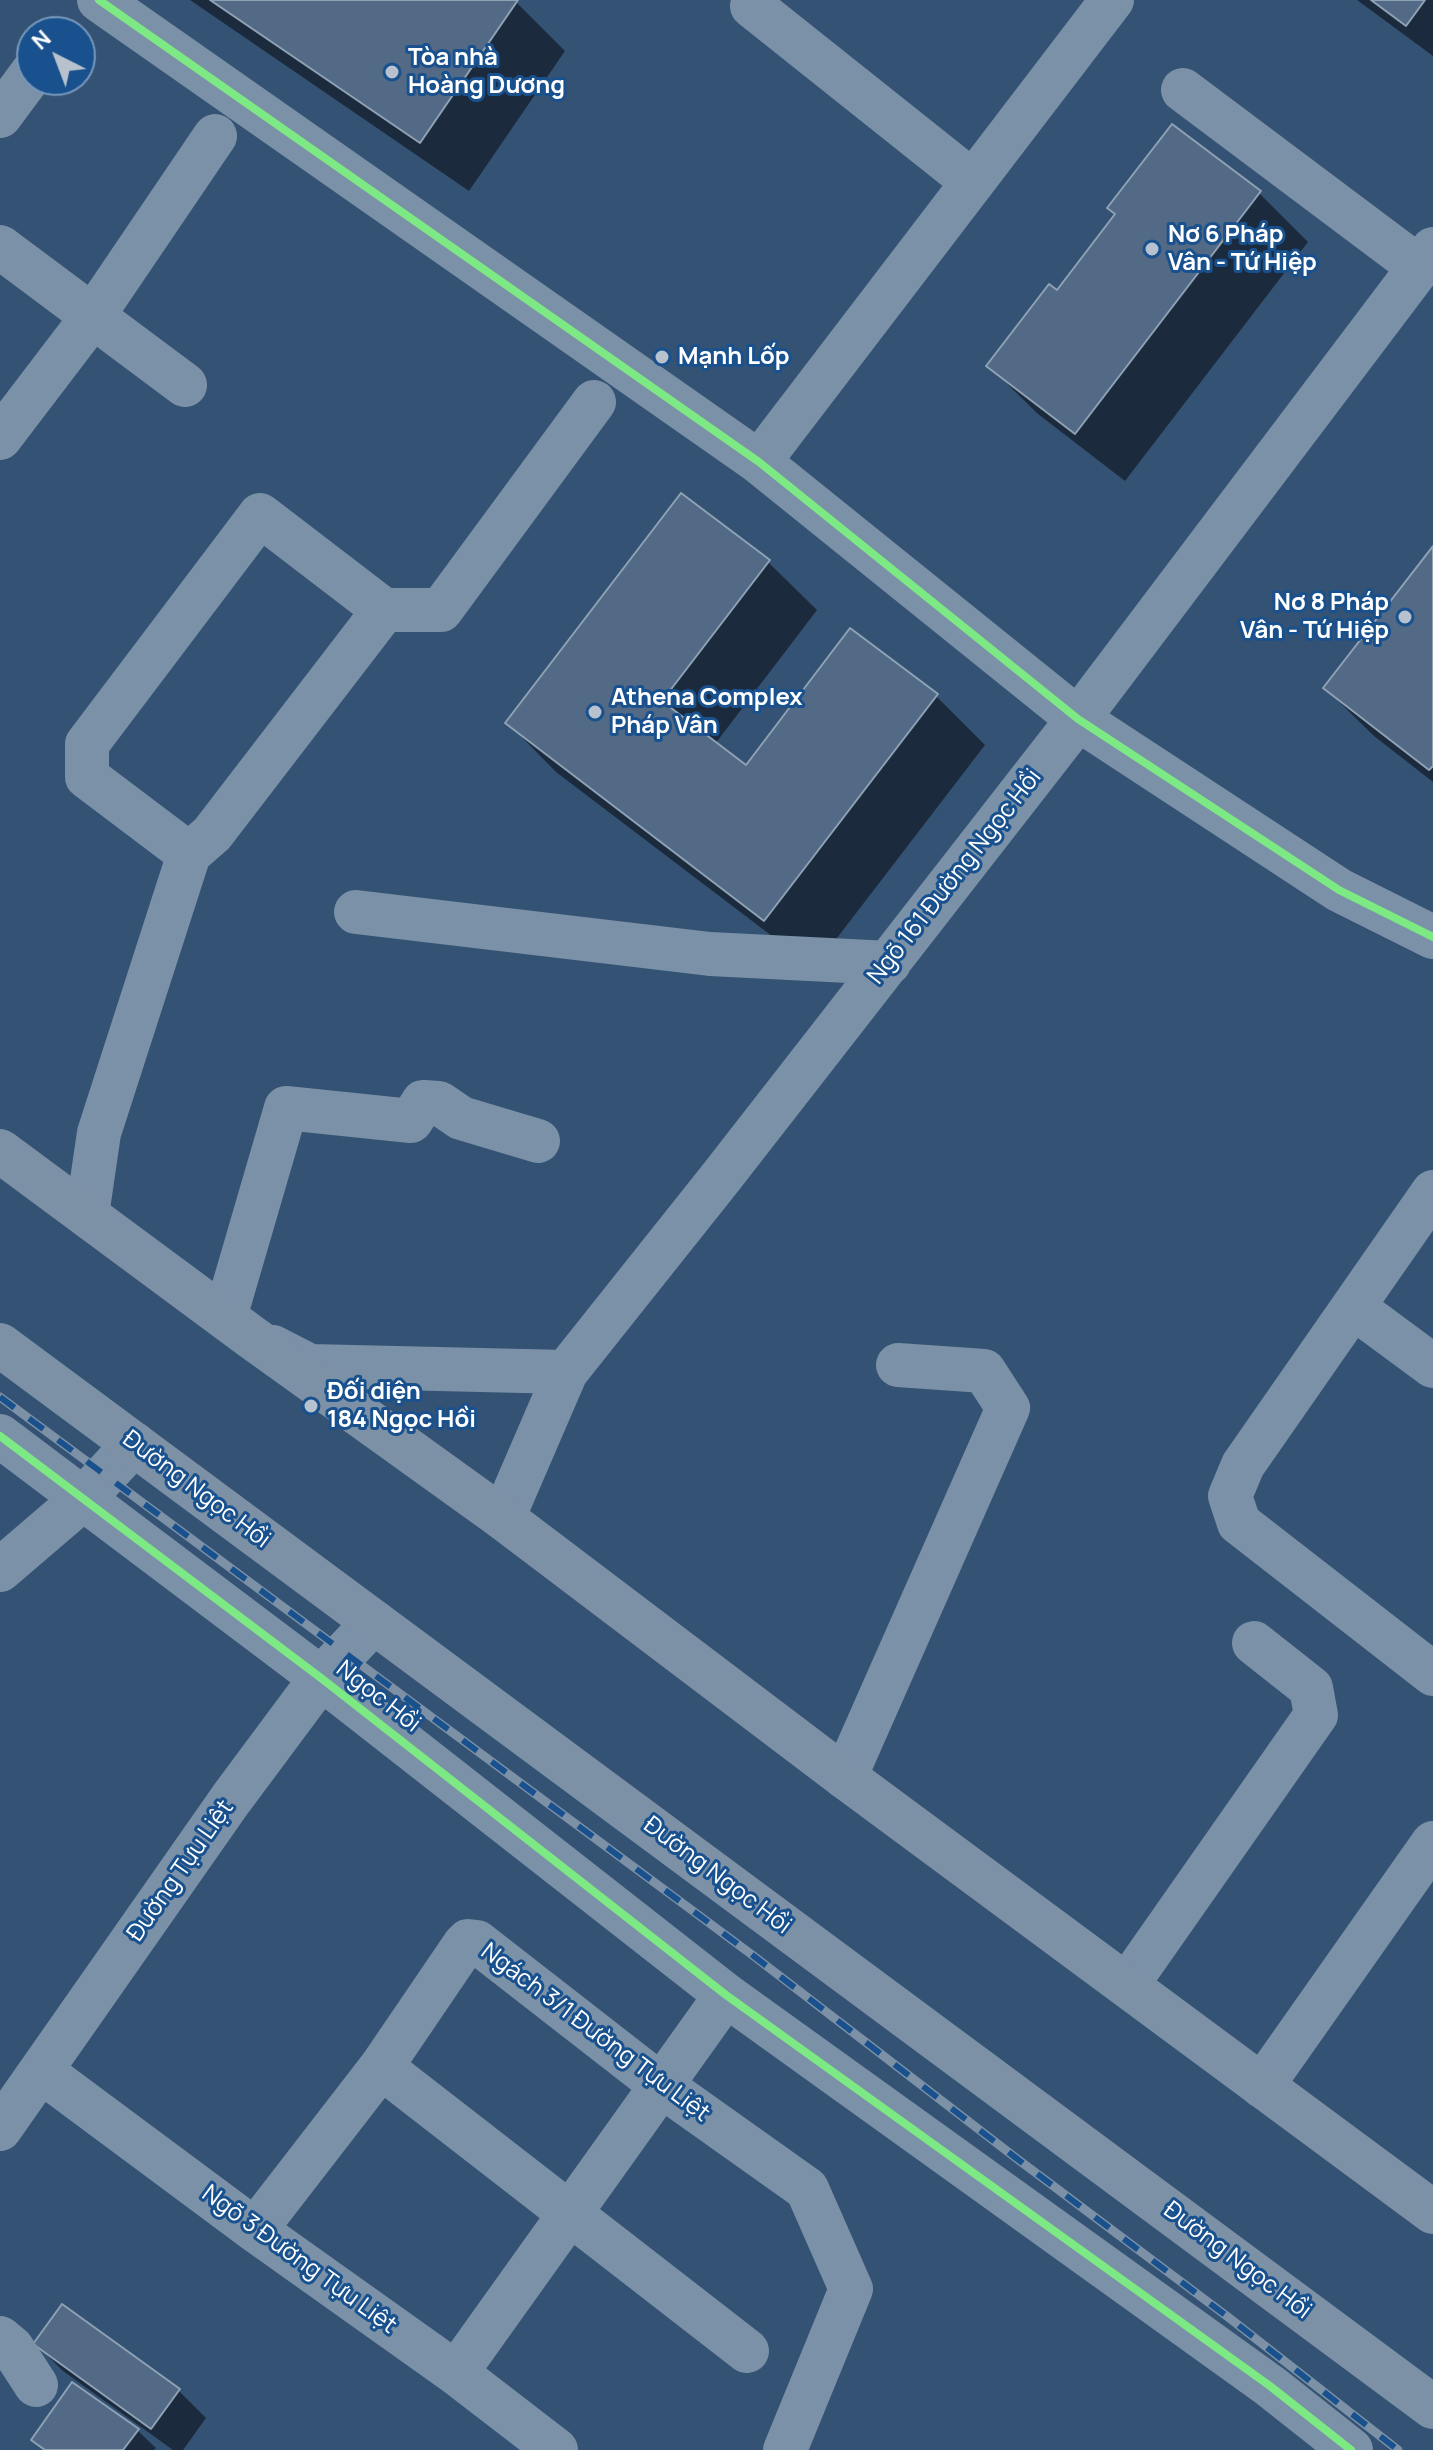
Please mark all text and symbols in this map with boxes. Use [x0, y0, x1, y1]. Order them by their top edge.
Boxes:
north arrow [16, 16, 96, 96]
text: N [25, 23, 57, 56]
place label: Tòa nhà Hoàng Dương [408, 44, 565, 100]
marker: Tòa nhà Hoàng Dương [383, 63, 401, 81]
place label: Nơ 6 Pháp Vân - Tứ Hiệp [1168, 221, 1317, 277]
marker: Nơ 6 Pháp Vân - Tứ Hiệp [1143, 240, 1161, 258]
place label: Mạnh Lốp [678, 343, 790, 371]
marker: Mạnh Lốp [653, 348, 671, 366]
place label: Nơ 8 Pháp Vân - Tứ Hiệp [1240, 589, 1389, 645]
marker: Nơ 8 Pháp Vân - Tứ Hiệp [1396, 608, 1414, 626]
place label: Athena Complex Pháp Vân [611, 684, 803, 740]
marker: Athena Complex Pháp Vân [586, 703, 604, 721]
street label: Ngõ 161 Đường Ngọc Hồi [862, 764, 1048, 990]
place label: Đối diện 184 Ngọc Hồi [327, 1378, 476, 1434]
marker: Đối diện 184 Ngọc Hồi [302, 1397, 320, 1415]
street label: Đường Ngọc Hồi [117, 1425, 275, 1555]
street label: Ngọc Hồi [330, 1655, 426, 1739]
street label: Đường Tựu Liệt [122, 1795, 240, 1947]
street label: Đường Ngọc Hồi [638, 1811, 796, 1941]
street label: Ngách 3/1 Đường Tựu Liệt [475, 1938, 715, 2128]
street label: Ngõ 3 Đường Tựu Liệt [196, 2180, 402, 2340]
street label: Đường Ngọc Hồi [1158, 2196, 1316, 2326]

